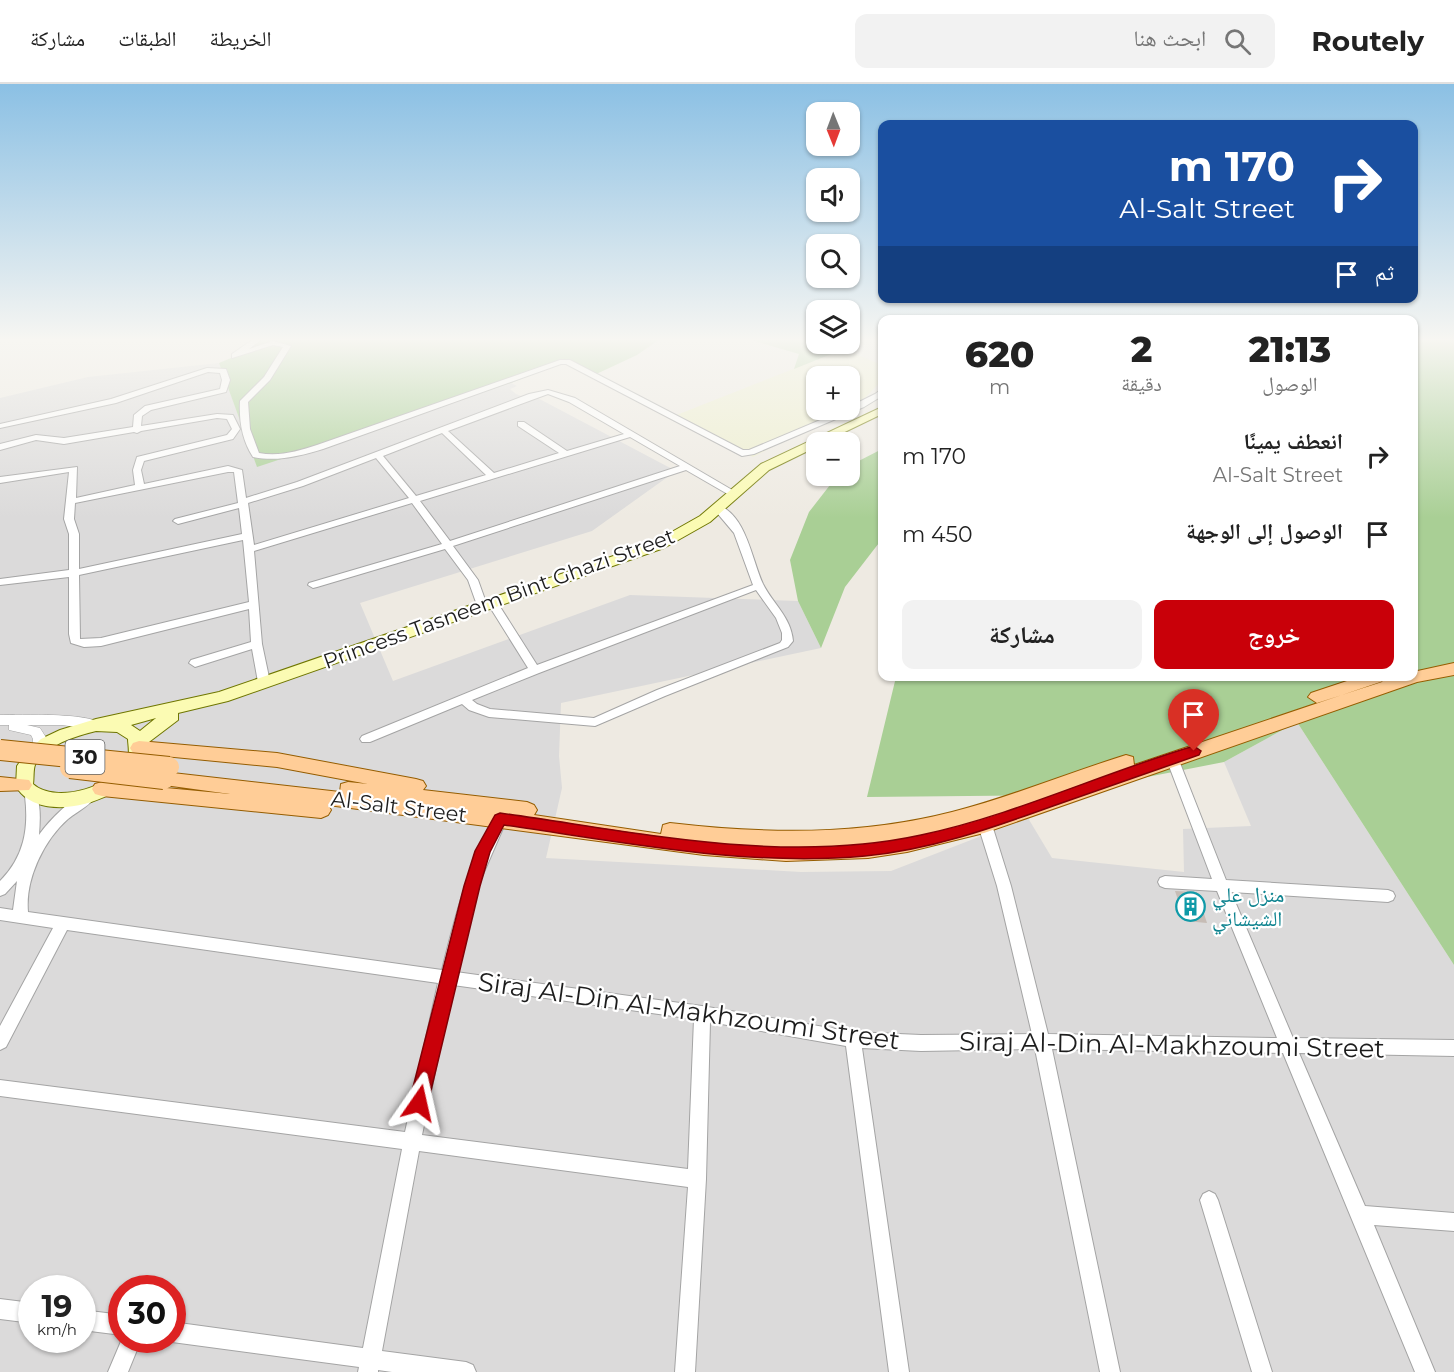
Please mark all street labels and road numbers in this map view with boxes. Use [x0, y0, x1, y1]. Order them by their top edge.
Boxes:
street label: Princess Tasneem Bint Ghazi Street [320, 523, 678, 674]
road number: 30 [66, 740, 104, 774]
street label: Al-Salt Street [330, 786, 468, 827]
street label: Siraj Al-Din Al-Makhzoumi Street [476, 966, 902, 1056]
street label: Siraj Al-Din Al-Makhzoumi Street [959, 1025, 1385, 1065]

